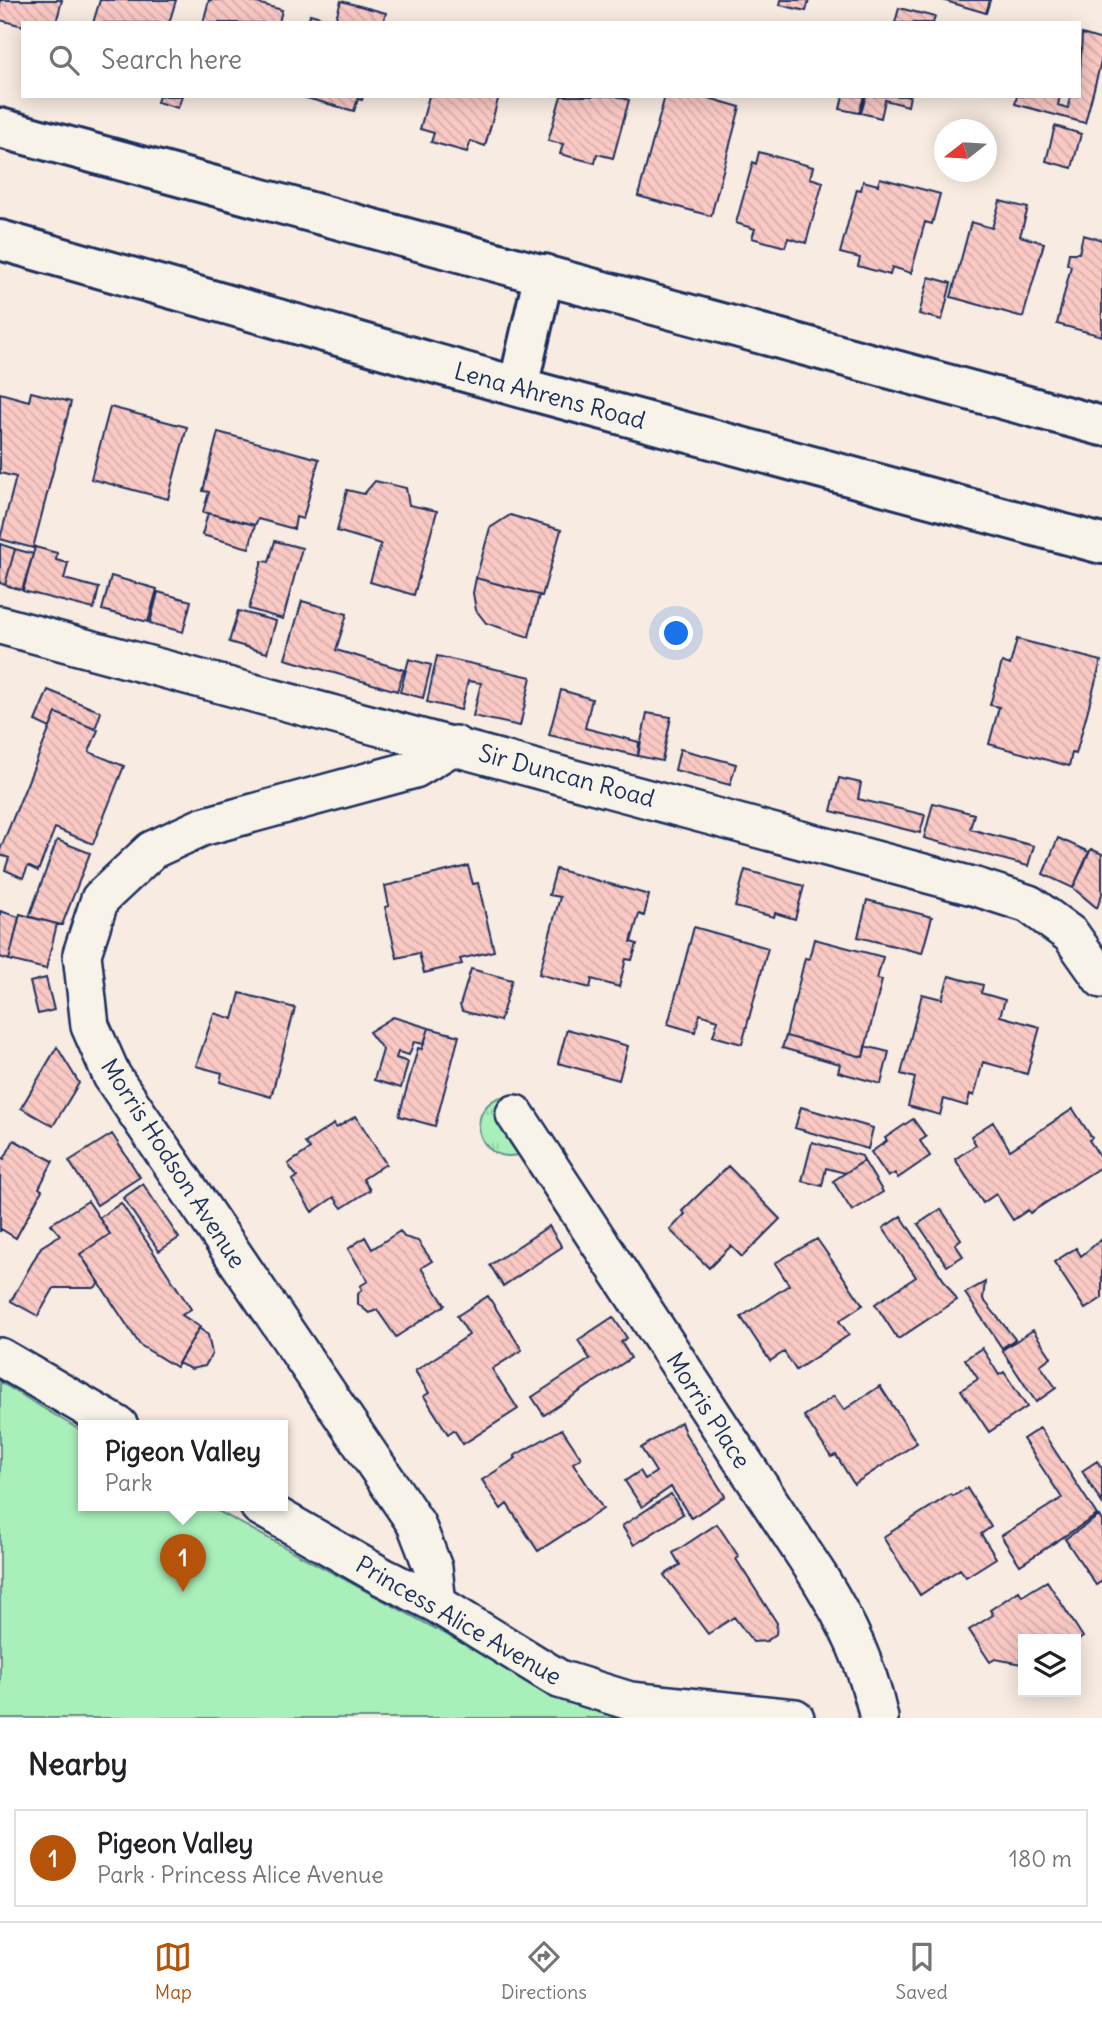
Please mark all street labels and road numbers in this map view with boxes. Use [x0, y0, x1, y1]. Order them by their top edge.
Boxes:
street label: Lena Ahrens Road [451, 355, 649, 435]
street label: Sir Duncan Road [476, 737, 658, 813]
street label: Morris Hodson Avenue [95, 1053, 253, 1273]
street label: Morris Place [660, 1346, 758, 1474]
street label: Princess Alice Avenue [351, 1549, 567, 1691]

